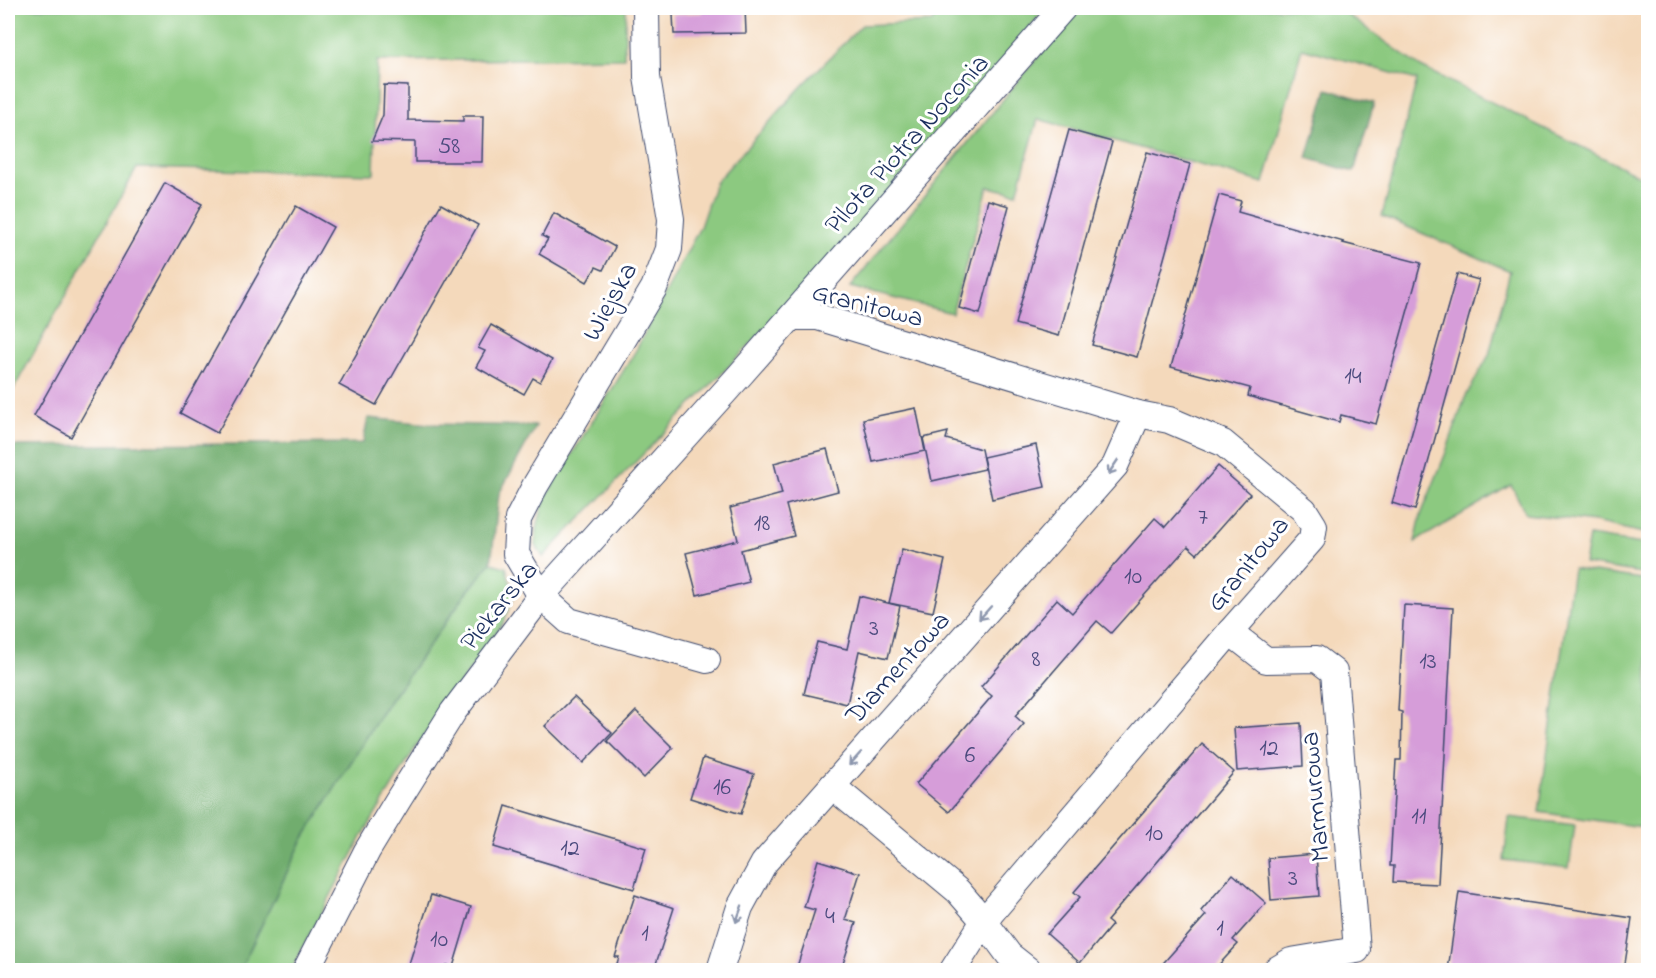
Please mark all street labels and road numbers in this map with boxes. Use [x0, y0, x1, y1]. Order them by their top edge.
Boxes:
street label: Pilota Piotra Noconia [816, 46, 999, 243]
street label: Wiejska [574, 256, 649, 349]
street label: Granitowa [808, 274, 927, 339]
street label: Granitowa [1198, 508, 1300, 621]
street label: Piekarska [451, 553, 548, 660]
street label: Diamentowa [837, 603, 961, 735]
street label: Marmurowa [1291, 730, 1342, 863]

